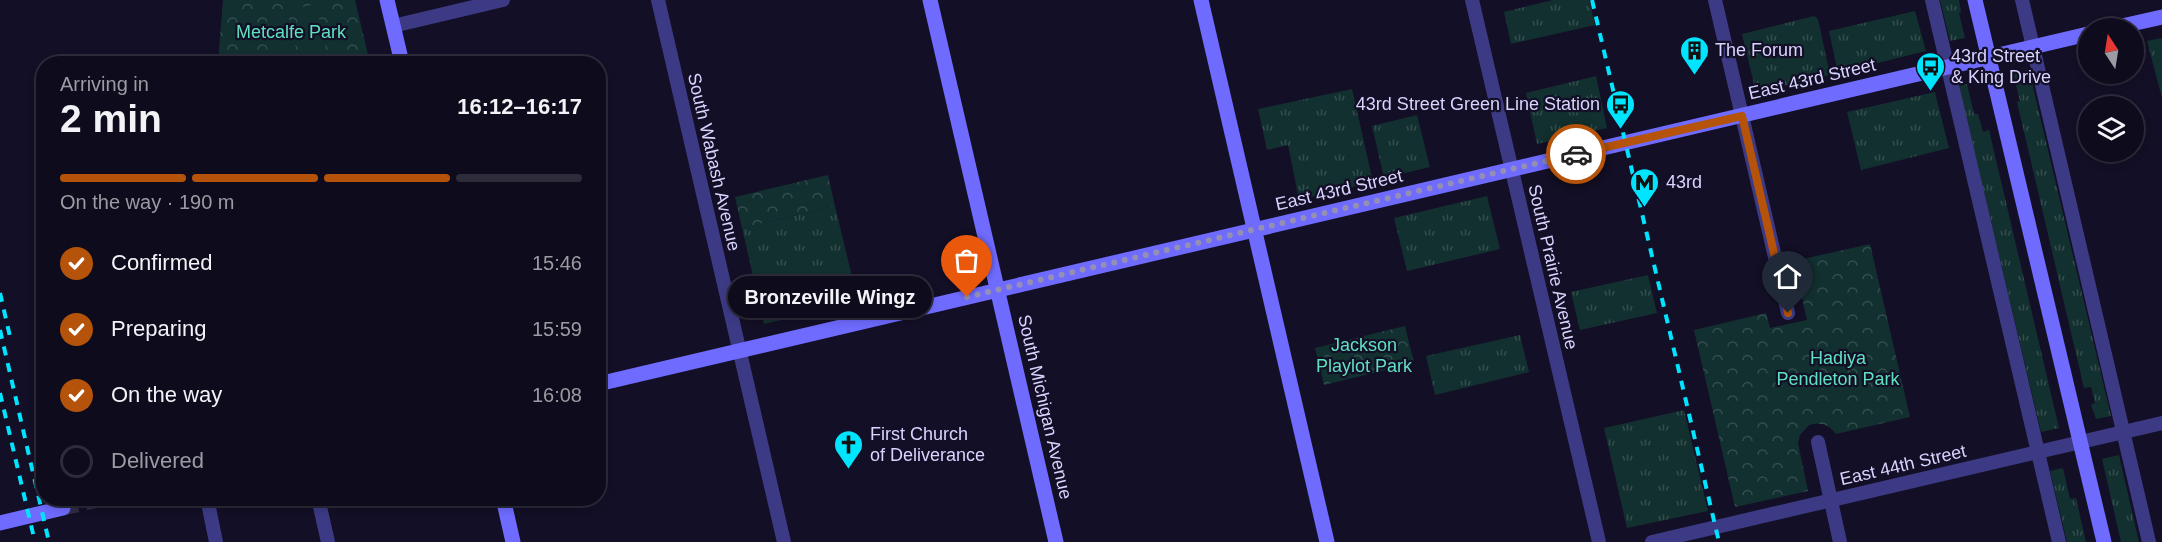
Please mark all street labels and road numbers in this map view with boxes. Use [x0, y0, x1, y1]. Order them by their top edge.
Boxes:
street label: East 43rd Street [1746, 55, 1878, 103]
street label: South Wabash Avenue [684, 71, 744, 253]
street label: East 43rd Street [1273, 166, 1405, 214]
street label: South Prairie Avenue [1524, 183, 1582, 351]
street label: South Michigan Avenue [1014, 313, 1076, 501]
street label: East 44th Street [1838, 441, 1968, 489]

